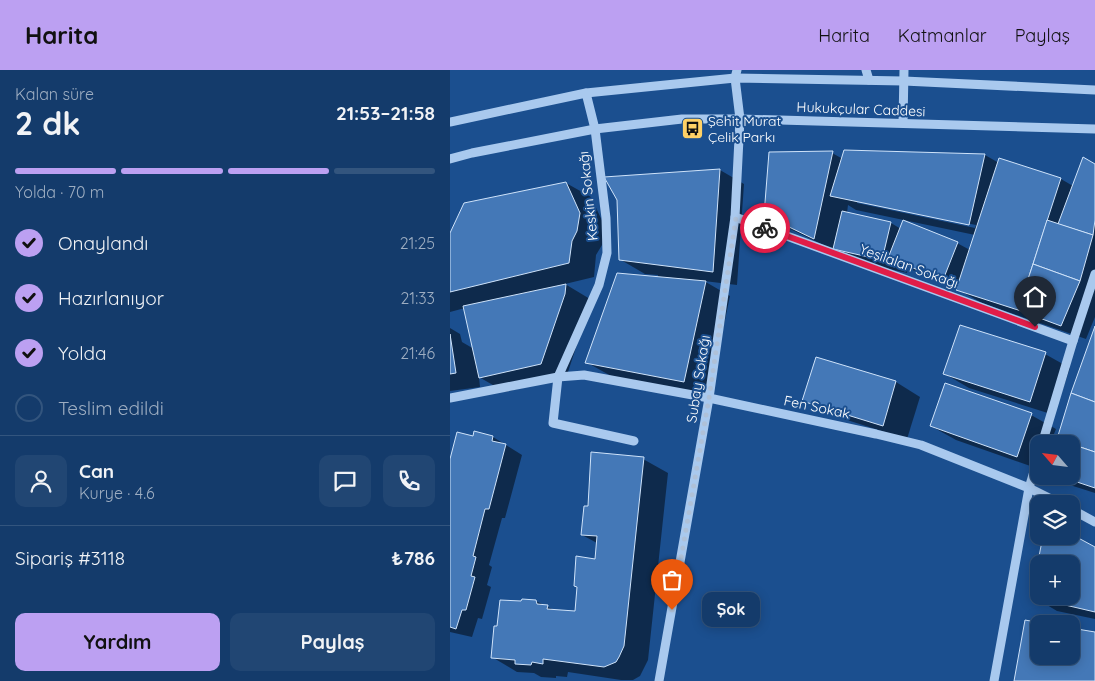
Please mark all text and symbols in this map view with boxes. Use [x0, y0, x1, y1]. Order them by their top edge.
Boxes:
text: Harita [25, 20, 98, 50]
text: Harita [818, 24, 870, 47]
text: Katmanlar [898, 24, 987, 47]
text: Paylaş [1015, 24, 1070, 47]
text: Kalan süre [15, 84, 94, 104]
street label: Hukukçular Caddesi [796, 98, 926, 120]
text: 21:53–21:58 [336, 101, 435, 125]
text: 2 dk [15, 103, 80, 143]
place label: Şehit Murat Çelik Parkı [708, 112, 782, 146]
bus stop icon: Şehit Murat Çelik Parkı [680, 117, 704, 141]
street label: Keskin Sokağı [574, 150, 602, 242]
text: Yolda · 70 m [15, 182, 104, 202]
courier [740, 203, 790, 253]
icon: bike [751, 214, 779, 242]
icon: check [15, 229, 43, 257]
text: Onaylandı [58, 231, 148, 255]
text: 21:25 [400, 233, 435, 253]
street label: Yeşilalan Sokağı [857, 240, 961, 292]
pin [1014, 276, 1056, 327]
icon: home [1021, 283, 1049, 311]
icon: check [15, 284, 43, 312]
text: Hazırlanıyor [58, 286, 164, 310]
text: 21:33 [400, 288, 435, 308]
street label: Subay Sokağı [682, 334, 714, 424]
icon: check [15, 339, 43, 367]
text: Yolda [58, 341, 107, 365]
text: 21:46 [400, 343, 435, 363]
street label: Fen Sokak [782, 391, 852, 423]
text: Teslim edildi [58, 396, 164, 420]
north arrow [1030, 435, 1080, 485]
map controls [1030, 435, 1080, 665]
button: person [15, 455, 67, 507]
button: chat [319, 455, 371, 507]
button: phone [383, 455, 435, 507]
text: Can [79, 459, 114, 483]
text: Kurye · 4.6 [79, 483, 155, 503]
button: layers [1030, 495, 1080, 545]
text: Sipariş #3118 [15, 546, 125, 570]
text: ₺786 [392, 546, 435, 570]
button: + [1030, 555, 1080, 605]
pin [651, 559, 693, 610]
icon: bag [658, 566, 686, 594]
callout: Şok [702, 592, 760, 628]
text: Şok [717, 599, 745, 619]
button: Yardım [15, 613, 220, 671]
button: Paylaş [230, 613, 435, 671]
button: − [1030, 615, 1080, 665]

